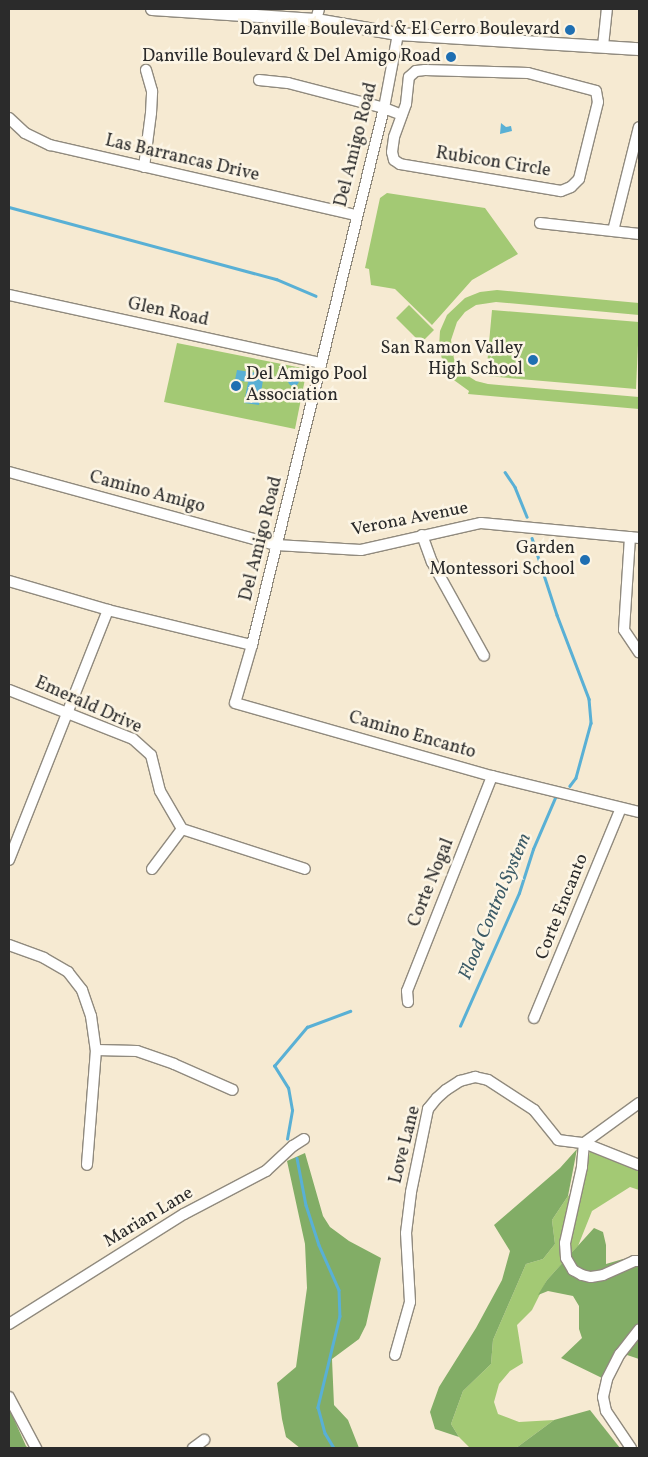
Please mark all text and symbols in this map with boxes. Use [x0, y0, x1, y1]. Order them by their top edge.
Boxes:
place label: Danville Boulevard & El Cerro Boulevard [239, 19, 560, 41]
marker: Danville Boulevard & El Cerro Boulevard [564, 24, 576, 36]
place label: Danville Boulevard & Del Amigo Road [142, 46, 441, 68]
marker: Danville Boulevard & Del Amigo Road [445, 51, 457, 63]
street label: Del Amigo Road [331, 80, 383, 210]
street label: Las Barrancas Drive [103, 131, 261, 187]
street label: Rubicon Circle [434, 143, 552, 183]
street label: Glen Road [126, 294, 210, 332]
place label: San Ramon Valley High School [380, 339, 523, 382]
marker: San Ramon Valley High School [527, 354, 539, 366]
place label: Del Amigo Pool Association [246, 365, 367, 408]
marker: Del Amigo Pool Association [230, 380, 242, 392]
street label: Camino Amigo [87, 467, 207, 519]
street label: Del Amigo Road [236, 474, 288, 604]
street label: Verona Avenue [350, 498, 470, 542]
place label: Garden Montessori School [429, 539, 575, 582]
marker: Garden Montessori School [579, 554, 591, 566]
street label: Emerald Drive [31, 673, 145, 739]
street label: Camino Encanto [346, 708, 478, 764]
water label: Flood Control System [455, 830, 537, 984]
street label: Corte Nogal [404, 836, 460, 930]
street label: Corte Encanto [532, 851, 594, 963]
street label: Love Lane [386, 1104, 426, 1186]
street label: Marian Lane [100, 1183, 198, 1253]

